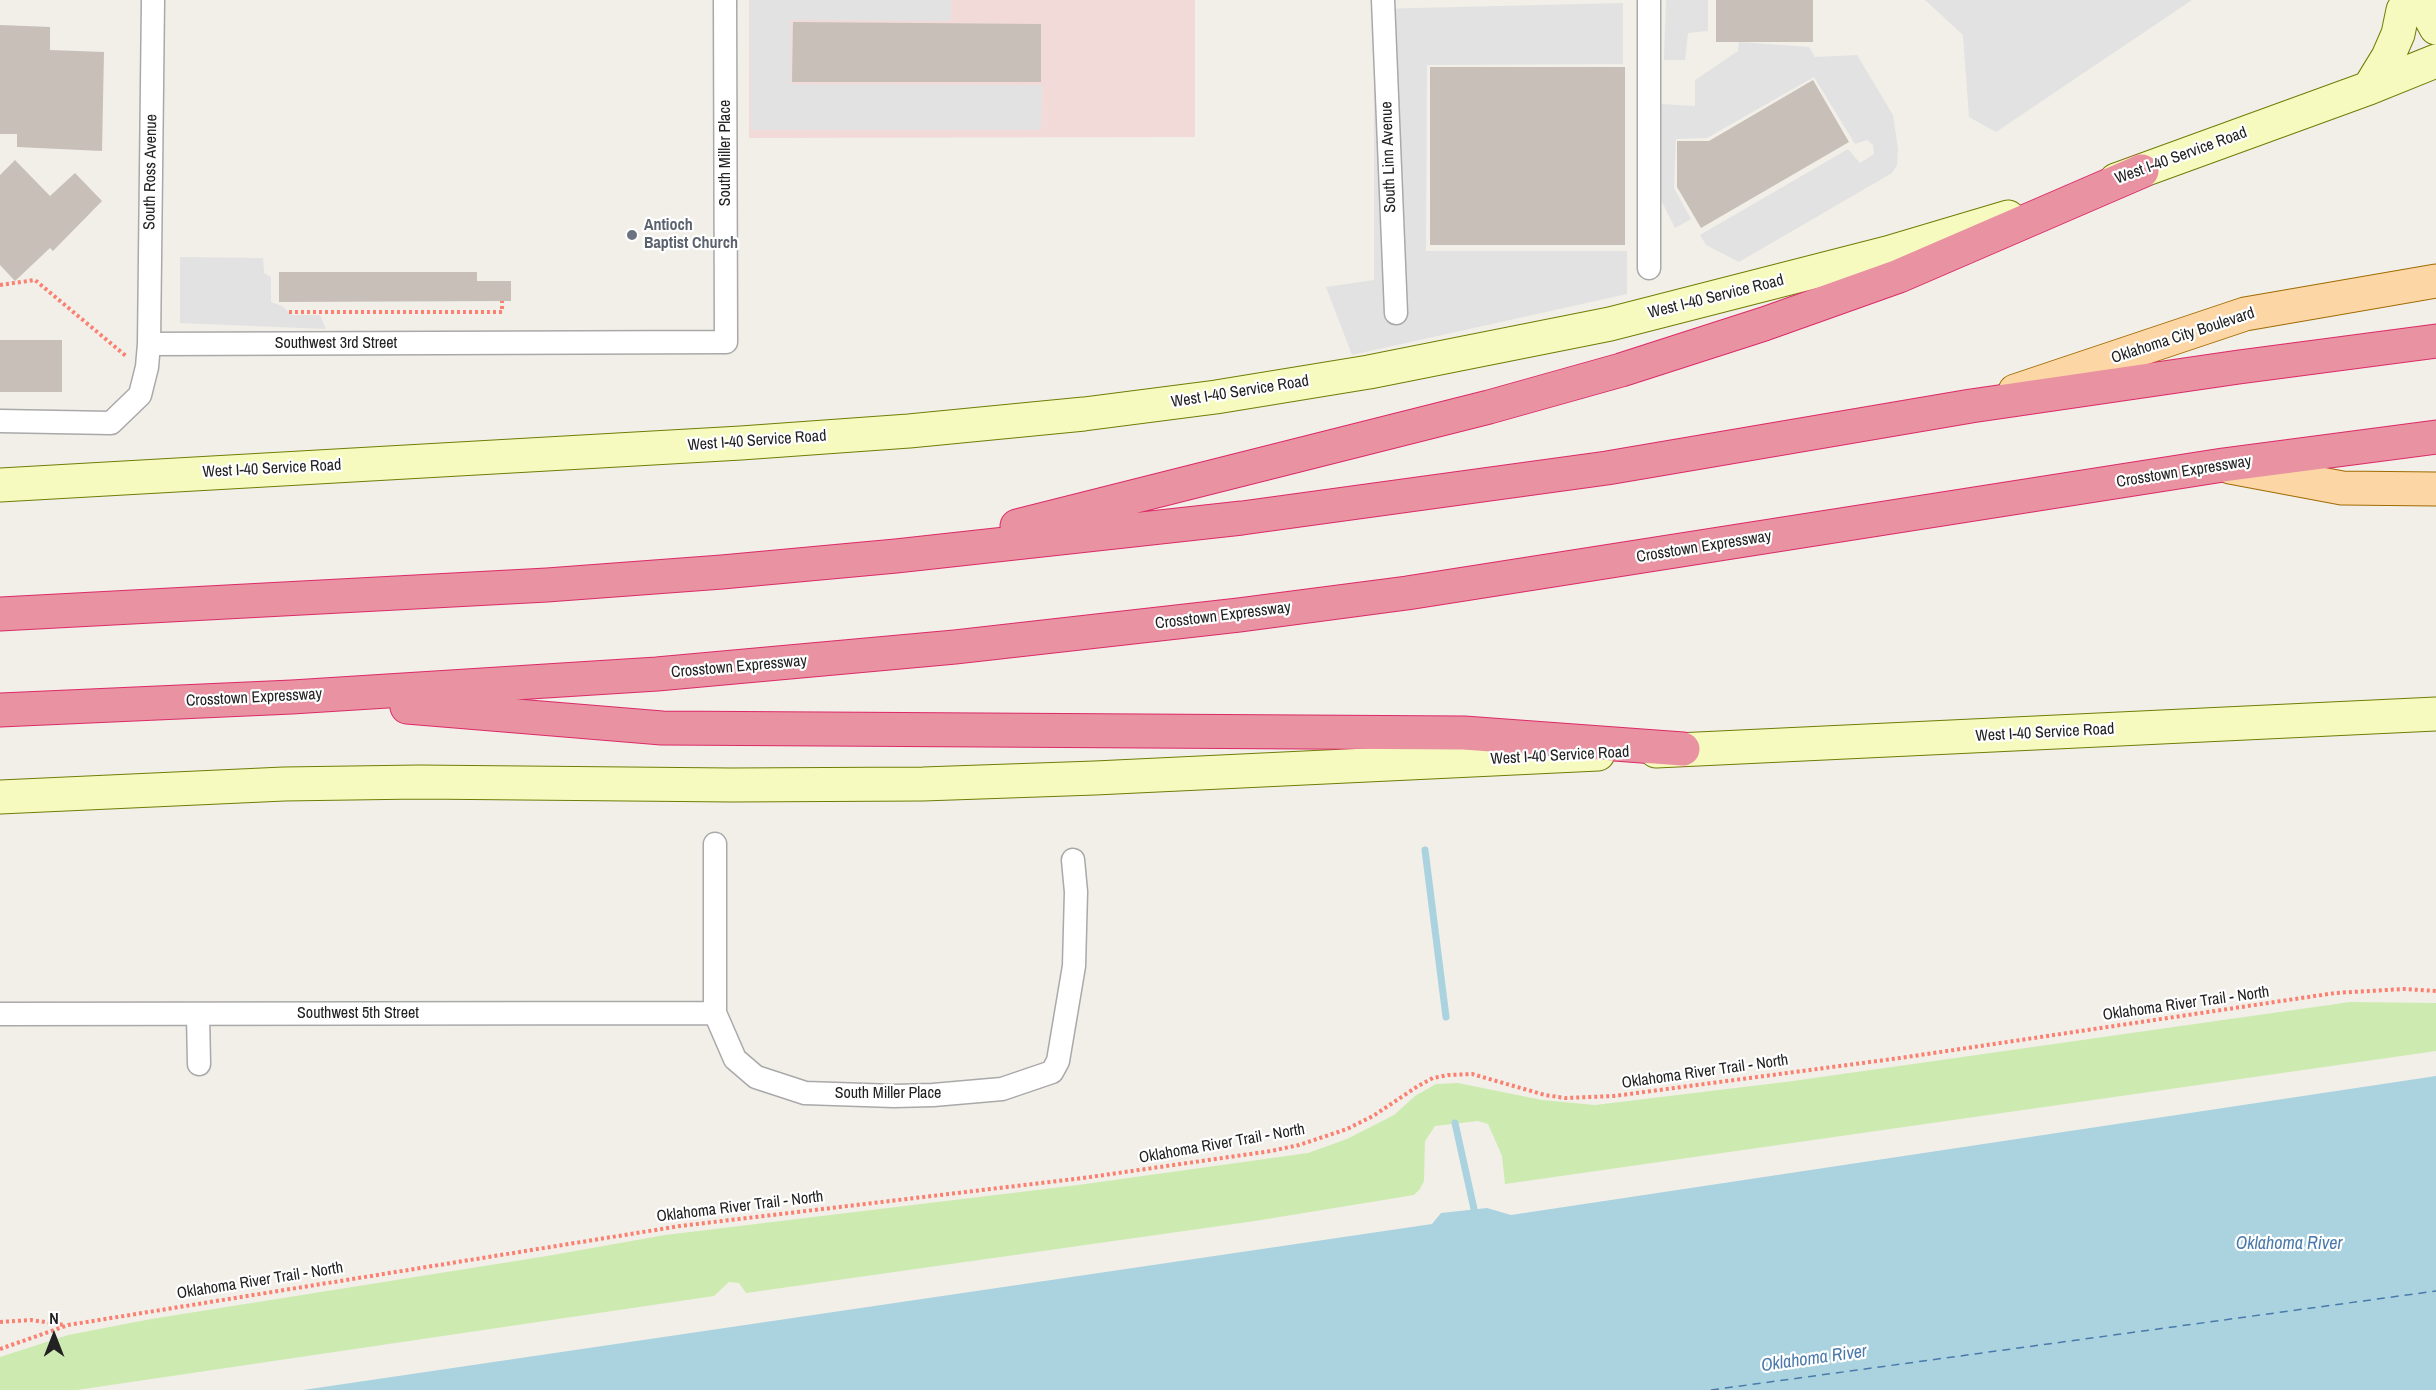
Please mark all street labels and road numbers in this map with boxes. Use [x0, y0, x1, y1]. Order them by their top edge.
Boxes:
street label: South Miller Place [716, 100, 736, 206]
street label: South Linn Avenue [1377, 101, 1401, 213]
street label: South Ross Avenue [140, 114, 162, 230]
street label: West I-40 Service Road [2112, 123, 2250, 189]
street label: West I-40 Service Road [1646, 271, 1786, 323]
street label: Oklahoma City Boulevard [2109, 304, 2257, 368]
street label: Southwest 3rd Street [275, 334, 397, 354]
street label: West I-40 Service Road [1170, 372, 1310, 412]
street label: West I-40 Service Road [687, 427, 827, 455]
street label: Crosstown Expressway [2115, 452, 2253, 492]
street label: West I-40 Service Road [202, 456, 342, 482]
street label: Crosstown Expressway [1635, 527, 1773, 567]
street label: Crosstown Expressway [1154, 598, 1292, 634]
street label: Crosstown Expressway [670, 651, 808, 683]
street label: Crosstown Expressway [185, 685, 323, 711]
street label: West I-40 Service Road [1975, 720, 2115, 746]
street label: West I-40 Service Road [1490, 743, 1630, 769]
street label: Oklahoma River Trail - North [2102, 983, 2270, 1025]
street label: Southwest 5th Street [297, 1004, 419, 1024]
street label: Oklahoma River Trail - North [1621, 1051, 1789, 1093]
street label: South Miller Place [835, 1084, 941, 1104]
street label: Oklahoma River Trail - North [1138, 1120, 1306, 1168]
street label: Oklahoma River Trail - North [655, 1187, 825, 1227]
street label: Oklahoma River Trail - North [176, 1258, 344, 1304]

